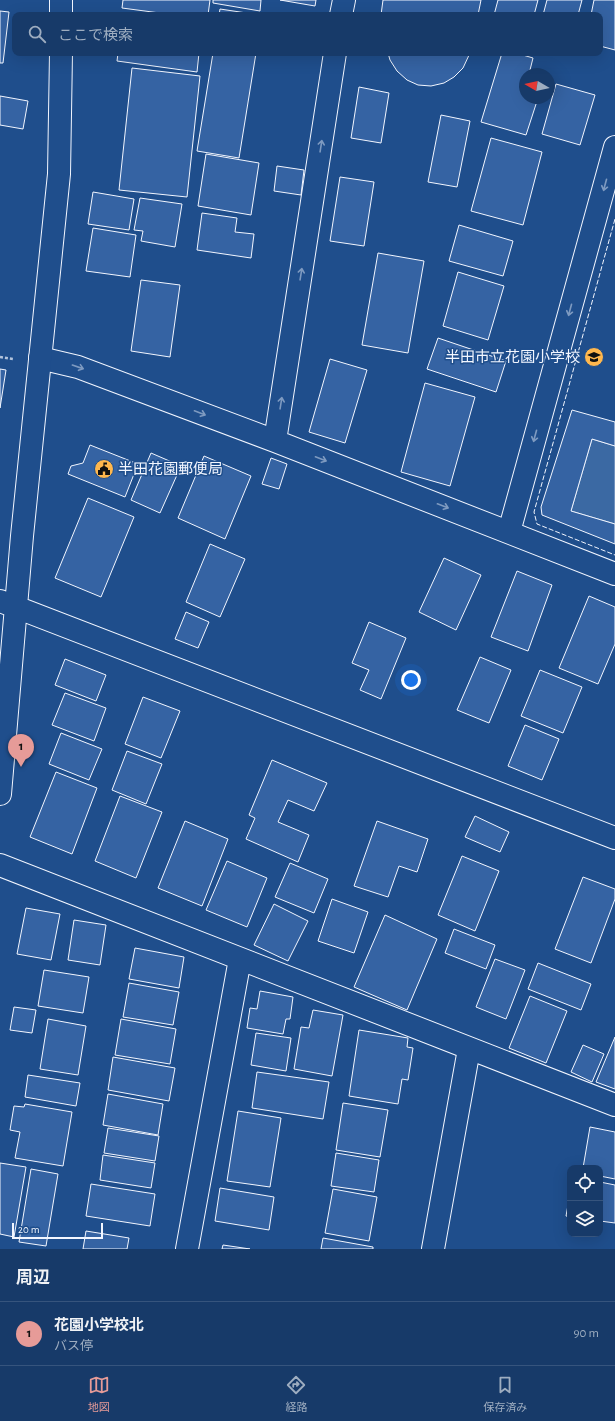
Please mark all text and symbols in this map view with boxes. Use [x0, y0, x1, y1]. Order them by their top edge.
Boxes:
search box [12, 12, 603, 56]
icon: search [26, 23, 48, 45]
text: ここで検索 [58, 28, 133, 43]
north arrow [519, 68, 555, 104]
one-way arrow [317, 140, 325, 153]
one-way arrow [600, 178, 608, 191]
one-way arrow [297, 268, 305, 281]
one-way arrow [566, 304, 573, 317]
school or university icon: 半田市立花園小学校 [583, 346, 605, 368]
place label: 半田市立花園小学校 [445, 349, 580, 365]
one-way arrow [72, 364, 84, 372]
one-way arrow [277, 397, 285, 410]
one-way arrow [193, 410, 206, 417]
one-way arrow [531, 429, 538, 442]
one-way arrow [315, 456, 327, 464]
public building icon: 半田花園郵便局 [93, 458, 115, 480]
place label: 半田花園郵便局 [118, 461, 223, 477]
one-way arrow [436, 503, 448, 511]
your location [401, 670, 421, 690]
pin: 1 [8, 734, 34, 767]
map controls [567, 1165, 603, 1237]
button: locate [567, 1165, 603, 1201]
button: layers [567, 1201, 603, 1237]
scale bar [12, 1221, 103, 1240]
text: 20 m [18, 1224, 39, 1235]
text: 周辺 [16, 1269, 50, 1286]
text: 花園小学校北 [54, 1318, 144, 1333]
text: 1 [27, 1327, 31, 1340]
text: 90 m [573, 1327, 599, 1340]
text: バス停 [54, 1340, 93, 1353]
tab: 地図 [88, 1374, 110, 1414]
tab: 経路 [285, 1374, 307, 1414]
tab: 保存済み [483, 1374, 527, 1414]

